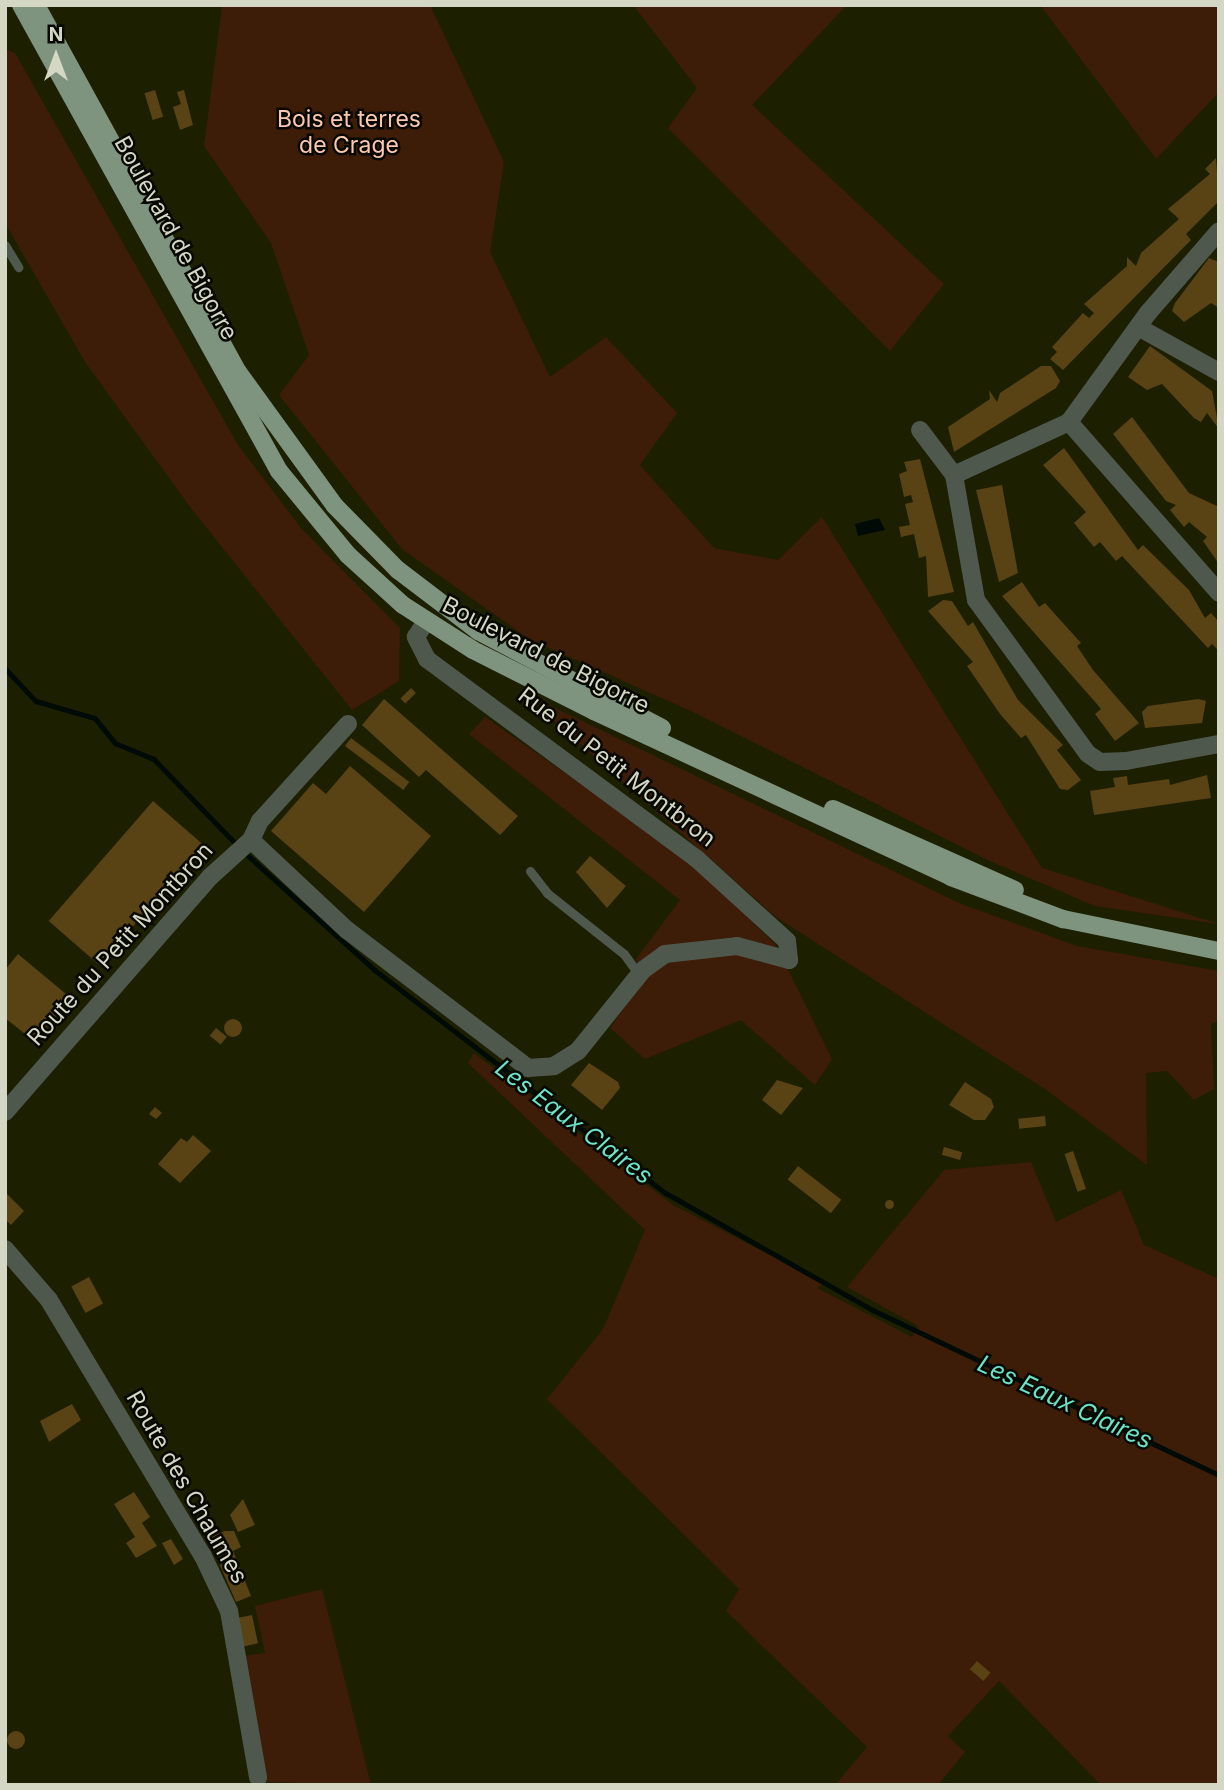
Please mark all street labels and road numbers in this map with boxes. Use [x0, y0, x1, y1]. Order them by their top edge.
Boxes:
street label: Boulevard de Bigorre [108, 131, 244, 345]
street label: Boulevard de Bigorre [438, 591, 654, 719]
street label: Rue du Petit Montbron [513, 681, 721, 853]
street label: Route du Petit Montbron [22, 837, 218, 1051]
street label: Route des Chaumes [121, 1386, 253, 1588]

